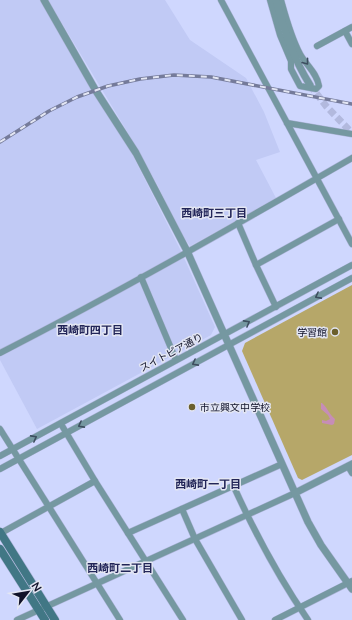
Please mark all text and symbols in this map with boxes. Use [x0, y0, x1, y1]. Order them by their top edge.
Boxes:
one-way arrow [301, 57, 308, 64]
district label: 西崎町三丁目 [181, 206, 247, 219]
one-way arrow [315, 292, 322, 299]
one-way arrow [243, 320, 250, 327]
district label: 西崎町四丁目 [57, 323, 123, 336]
place label: 学習館 [297, 326, 327, 338]
marker: 学習館 [330, 327, 340, 337]
street label: スイトピア通り [137, 330, 205, 374]
one-way arrow [192, 358, 199, 365]
place label: 市立興文中学校 [200, 401, 270, 413]
marker: 市立興文中学校 [187, 402, 197, 412]
one-way arrow [78, 420, 85, 427]
one-way arrow [30, 435, 38, 442]
district label: 西崎町一丁目 [175, 477, 241, 490]
district label: 西崎町二丁目 [87, 561, 153, 574]
north arrow [8, 572, 48, 612]
text: N [29, 580, 45, 594]

